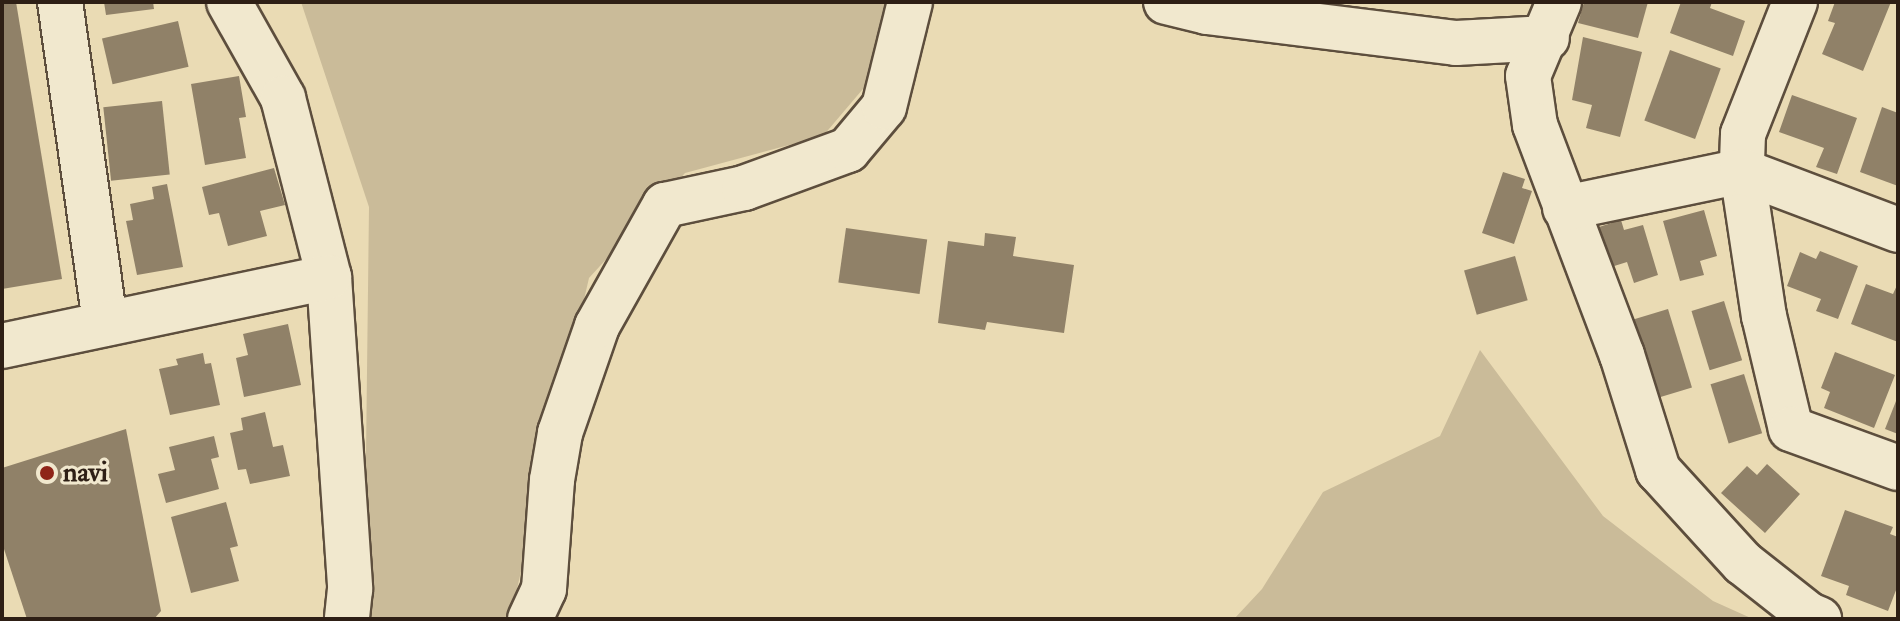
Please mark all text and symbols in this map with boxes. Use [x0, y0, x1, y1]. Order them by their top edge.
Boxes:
place label: navi [63, 456, 108, 490]
marker: navi [38, 464, 56, 482]

